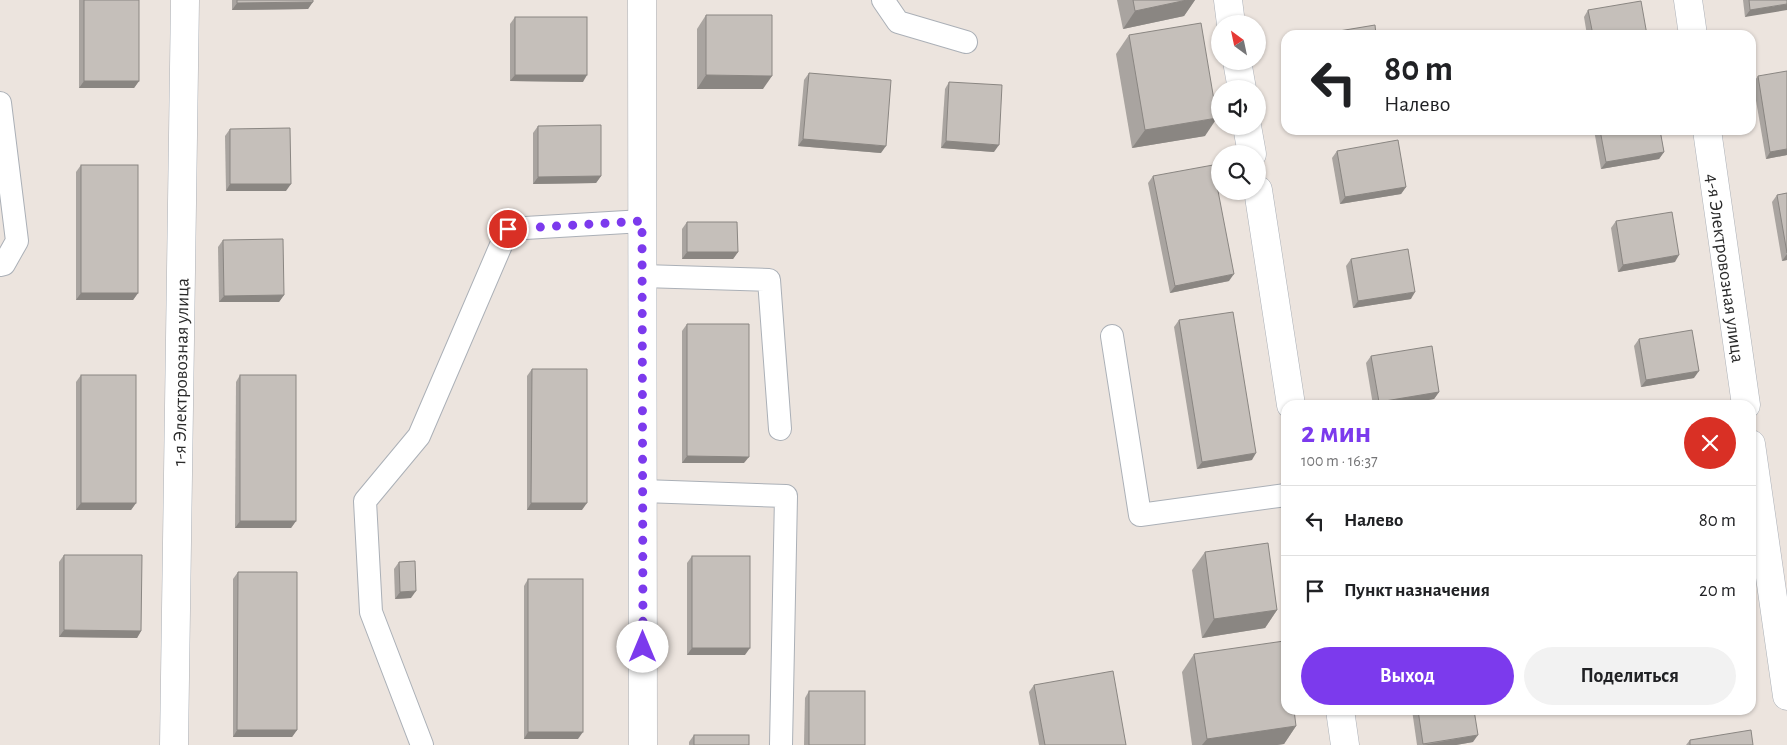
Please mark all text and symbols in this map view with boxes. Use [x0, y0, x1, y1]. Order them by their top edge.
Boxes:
north arrow [1211, 15, 1266, 70]
map controls [1211, 15, 1266, 200]
icon: left [1301, 50, 1366, 115]
text: 80 m [1384, 52, 1453, 87]
button: sound [1211, 80, 1266, 135]
text: Налево [1384, 93, 1450, 115]
button: search [1211, 145, 1266, 200]
street label: 4-я Электровозная улица [1702, 173, 1747, 364]
pin [487, 208, 529, 250]
icon: arrive [494, 215, 522, 243]
street label: 1-я Электровозная улица [170, 278, 193, 466]
button: close [1684, 417, 1736, 469]
text: 2 мин [1301, 418, 1371, 448]
text: 100 m · 16:37 [1301, 453, 1378, 469]
icon: left [1301, 507, 1329, 535]
text: Налево [1344, 511, 1403, 530]
text: 80 m [1699, 511, 1736, 530]
icon: arrive [1301, 577, 1329, 605]
text: Пункт назначения [1344, 581, 1490, 600]
text: 20 m [1699, 581, 1736, 600]
position arrow [616, 620, 668, 672]
button: Выход [1301, 647, 1514, 705]
button: Поделиться [1524, 647, 1736, 705]

